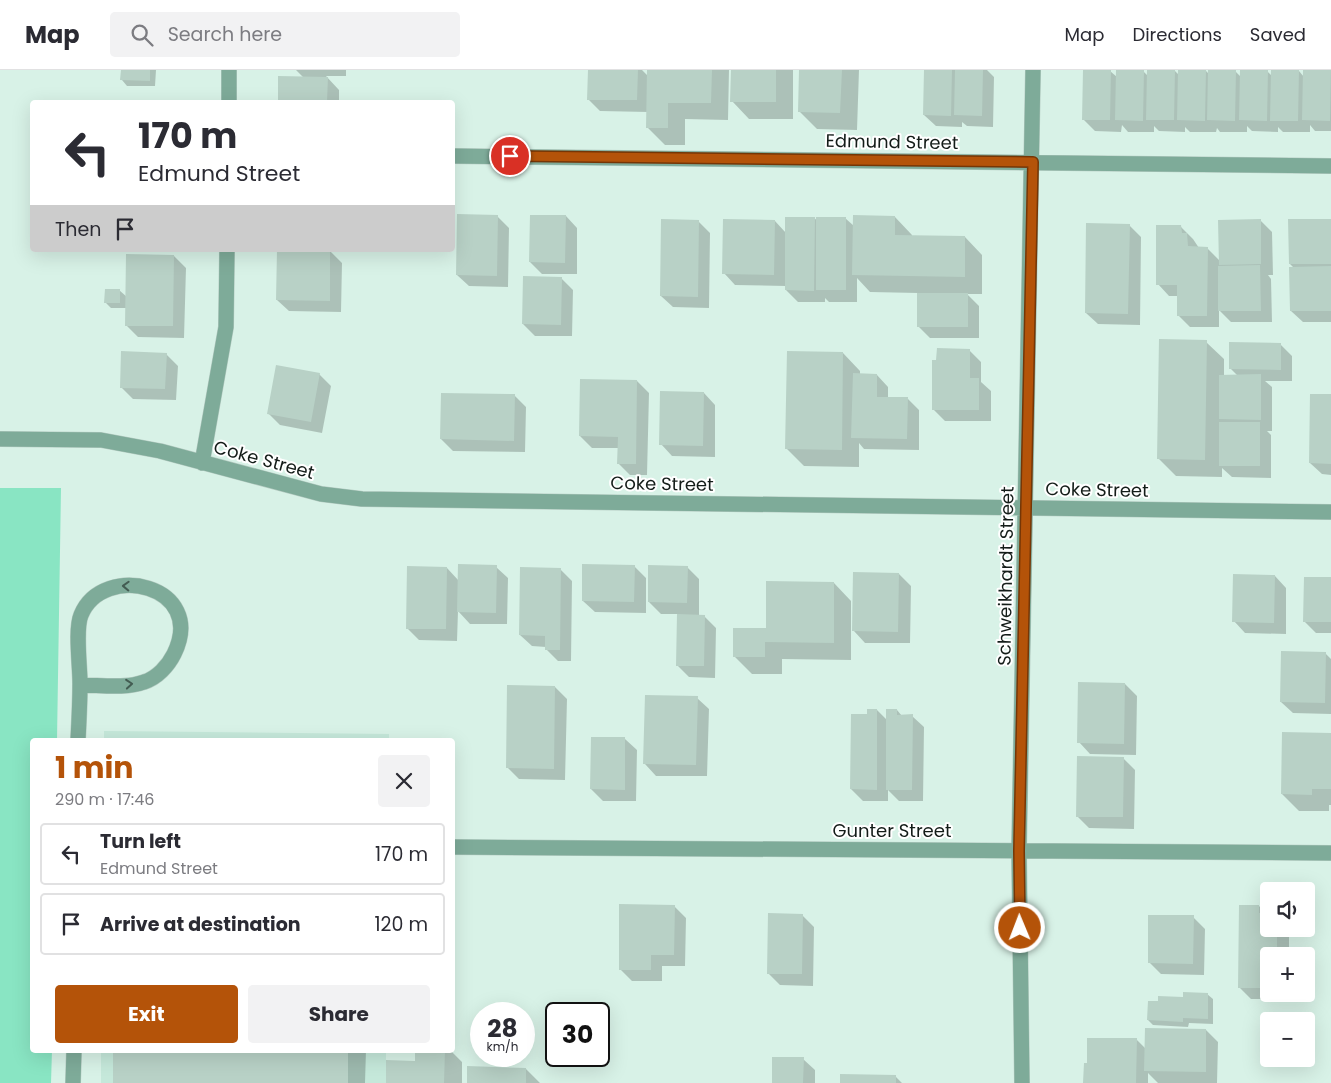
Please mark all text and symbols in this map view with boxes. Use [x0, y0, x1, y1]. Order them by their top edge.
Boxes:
search box [110, 12, 460, 57]
text: Map [25, 18, 80, 51]
icon: search [128, 21, 156, 49]
text: Search here [168, 21, 282, 48]
text: Map [1065, 22, 1104, 47]
text: Directions [1132, 22, 1222, 47]
text: Saved [1250, 22, 1306, 47]
text: 170 m [138, 111, 237, 160]
icon: left [55, 120, 120, 185]
street label: Edmund Street [825, 128, 959, 155]
pin [489, 135, 531, 177]
icon: arrive [496, 142, 524, 170]
text: Edmund Street [138, 158, 300, 189]
icon: arrive [111, 215, 139, 243]
text: Then [55, 216, 101, 243]
street label: Coke Street [211, 434, 317, 485]
street label: Coke Street [610, 470, 714, 497]
street label: Coke Street [1045, 476, 1149, 503]
street label: Schweikhardt Street [991, 486, 1020, 666]
one-way arrow [122, 581, 130, 592]
one-way arrow [125, 679, 133, 690]
text: 1 min [55, 746, 133, 789]
button: close [378, 755, 430, 807]
text: 290 m · 17:46 [55, 788, 155, 811]
street label: Gunter Street [833, 818, 951, 843]
text: Turn left [100, 828, 181, 855]
icon: left [57, 840, 85, 868]
text: 170 m [375, 841, 428, 868]
text: Edmund Street [100, 857, 218, 880]
map controls [1260, 882, 1315, 1067]
button: sound [1260, 882, 1315, 937]
position arrow [993, 901, 1045, 953]
icon: arrive [57, 910, 85, 938]
text: Arrive at destination [100, 911, 301, 938]
text: 120 m [374, 911, 428, 938]
button: + [1260, 947, 1315, 1002]
button: Exit [55, 985, 238, 1043]
button: Share [248, 985, 430, 1043]
speed limit sign: 30 [545, 1002, 610, 1067]
text: 28 [487, 1011, 518, 1046]
button: − [1260, 1012, 1315, 1067]
text: km/h [487, 1038, 518, 1055]

